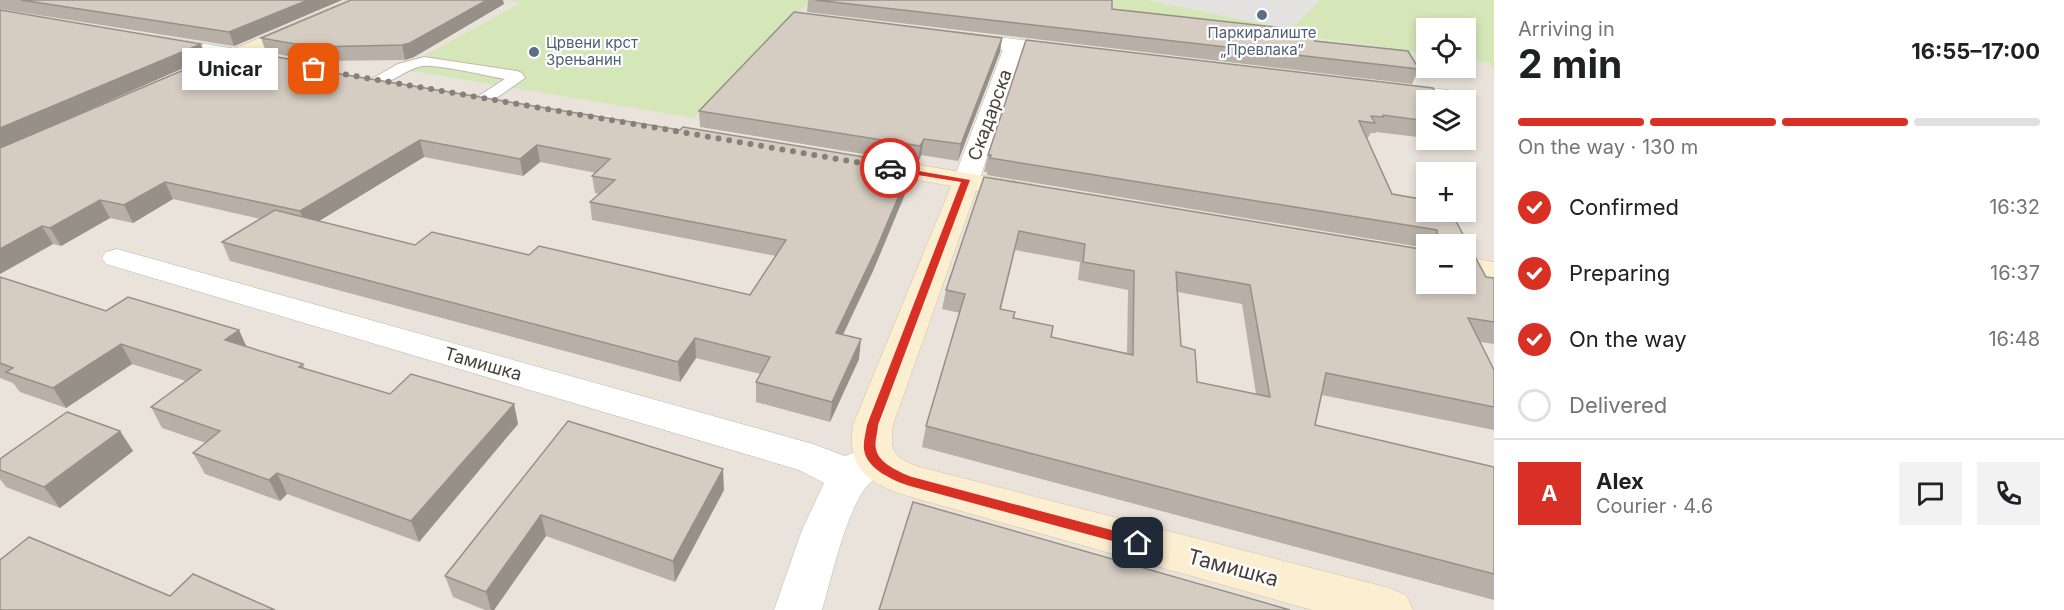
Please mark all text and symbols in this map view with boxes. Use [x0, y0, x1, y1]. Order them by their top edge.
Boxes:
marker: Паркиралиште „Превлака” [1255, 8, 1269, 22]
text: Arriving in [1518, 17, 1615, 41]
map controls [1416, 18, 1476, 294]
button: locate [1416, 18, 1476, 78]
place label: Паркиралиште „Превлака” [1208, 23, 1316, 59]
place label: Црвени крст Зрењанин [546, 33, 638, 69]
text: 16:55–17:00 [1911, 38, 2040, 64]
text: 2 min [1518, 40, 1622, 87]
pin [288, 43, 339, 94]
marker: Црвени крст Зрењанин [527, 45, 541, 59]
callout: Unicar [182, 48, 278, 90]
icon: bag [297, 52, 330, 85]
text: Unicar [198, 57, 262, 81]
street label: Скадарска [963, 66, 1016, 163]
button: layers [1416, 90, 1476, 150]
text: On the way · 130 m [1518, 135, 1698, 159]
courier [860, 138, 920, 198]
icon: car [874, 152, 907, 185]
button: + [1416, 162, 1476, 222]
icon: check [1518, 191, 1551, 224]
text: Confirmed [1569, 194, 1679, 220]
text: 16:32 [1989, 195, 2040, 219]
button: − [1416, 234, 1476, 294]
icon: check [1518, 257, 1551, 290]
text: Preparing [1569, 260, 1670, 286]
text: 16:37 [1990, 261, 2040, 285]
icon: check [1518, 323, 1551, 356]
text: On the way [1569, 326, 1687, 352]
text: 16:48 [1988, 327, 2040, 351]
street label: Тамишка [442, 342, 524, 385]
text: Delivered [1569, 392, 1667, 418]
button: chat [1899, 462, 1962, 525]
button: phone [1977, 462, 2040, 525]
text: Alex [1596, 468, 1644, 494]
text: A [1541, 480, 1558, 506]
text: Courier · 4.6 [1596, 494, 1713, 518]
pin [1112, 517, 1163, 568]
icon: home [1121, 526, 1154, 559]
street label: Тамишка [1185, 543, 1281, 592]

